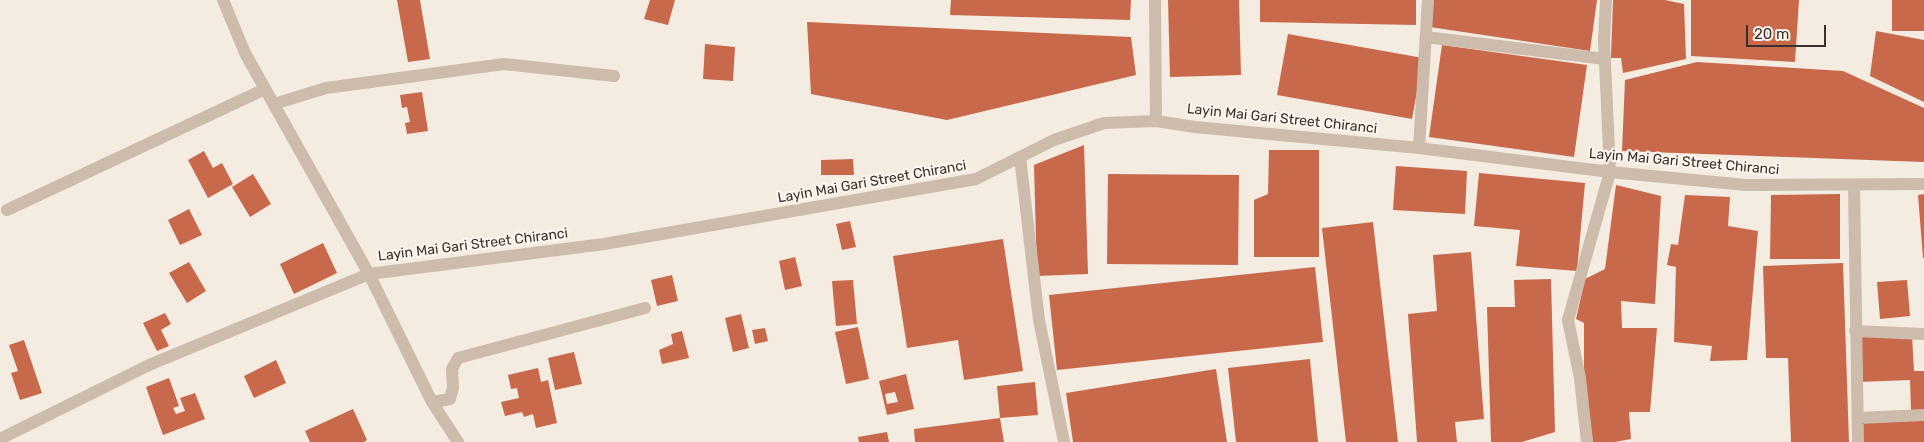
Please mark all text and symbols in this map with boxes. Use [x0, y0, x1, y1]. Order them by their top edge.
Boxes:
scale bar [1749, 15, 1829, 47]
text: 20 m [1754, 25, 1789, 43]
street label: Layin Mai Gari Street Chiranci [1186, 101, 1378, 137]
street label: Layin Mai Gari Street Chiranci [1588, 145, 1780, 179]
street label: Layin Mai Gari Street Chiranci [776, 157, 968, 207]
street label: Layin Mai Gari Street Chiranci [377, 225, 569, 265]

